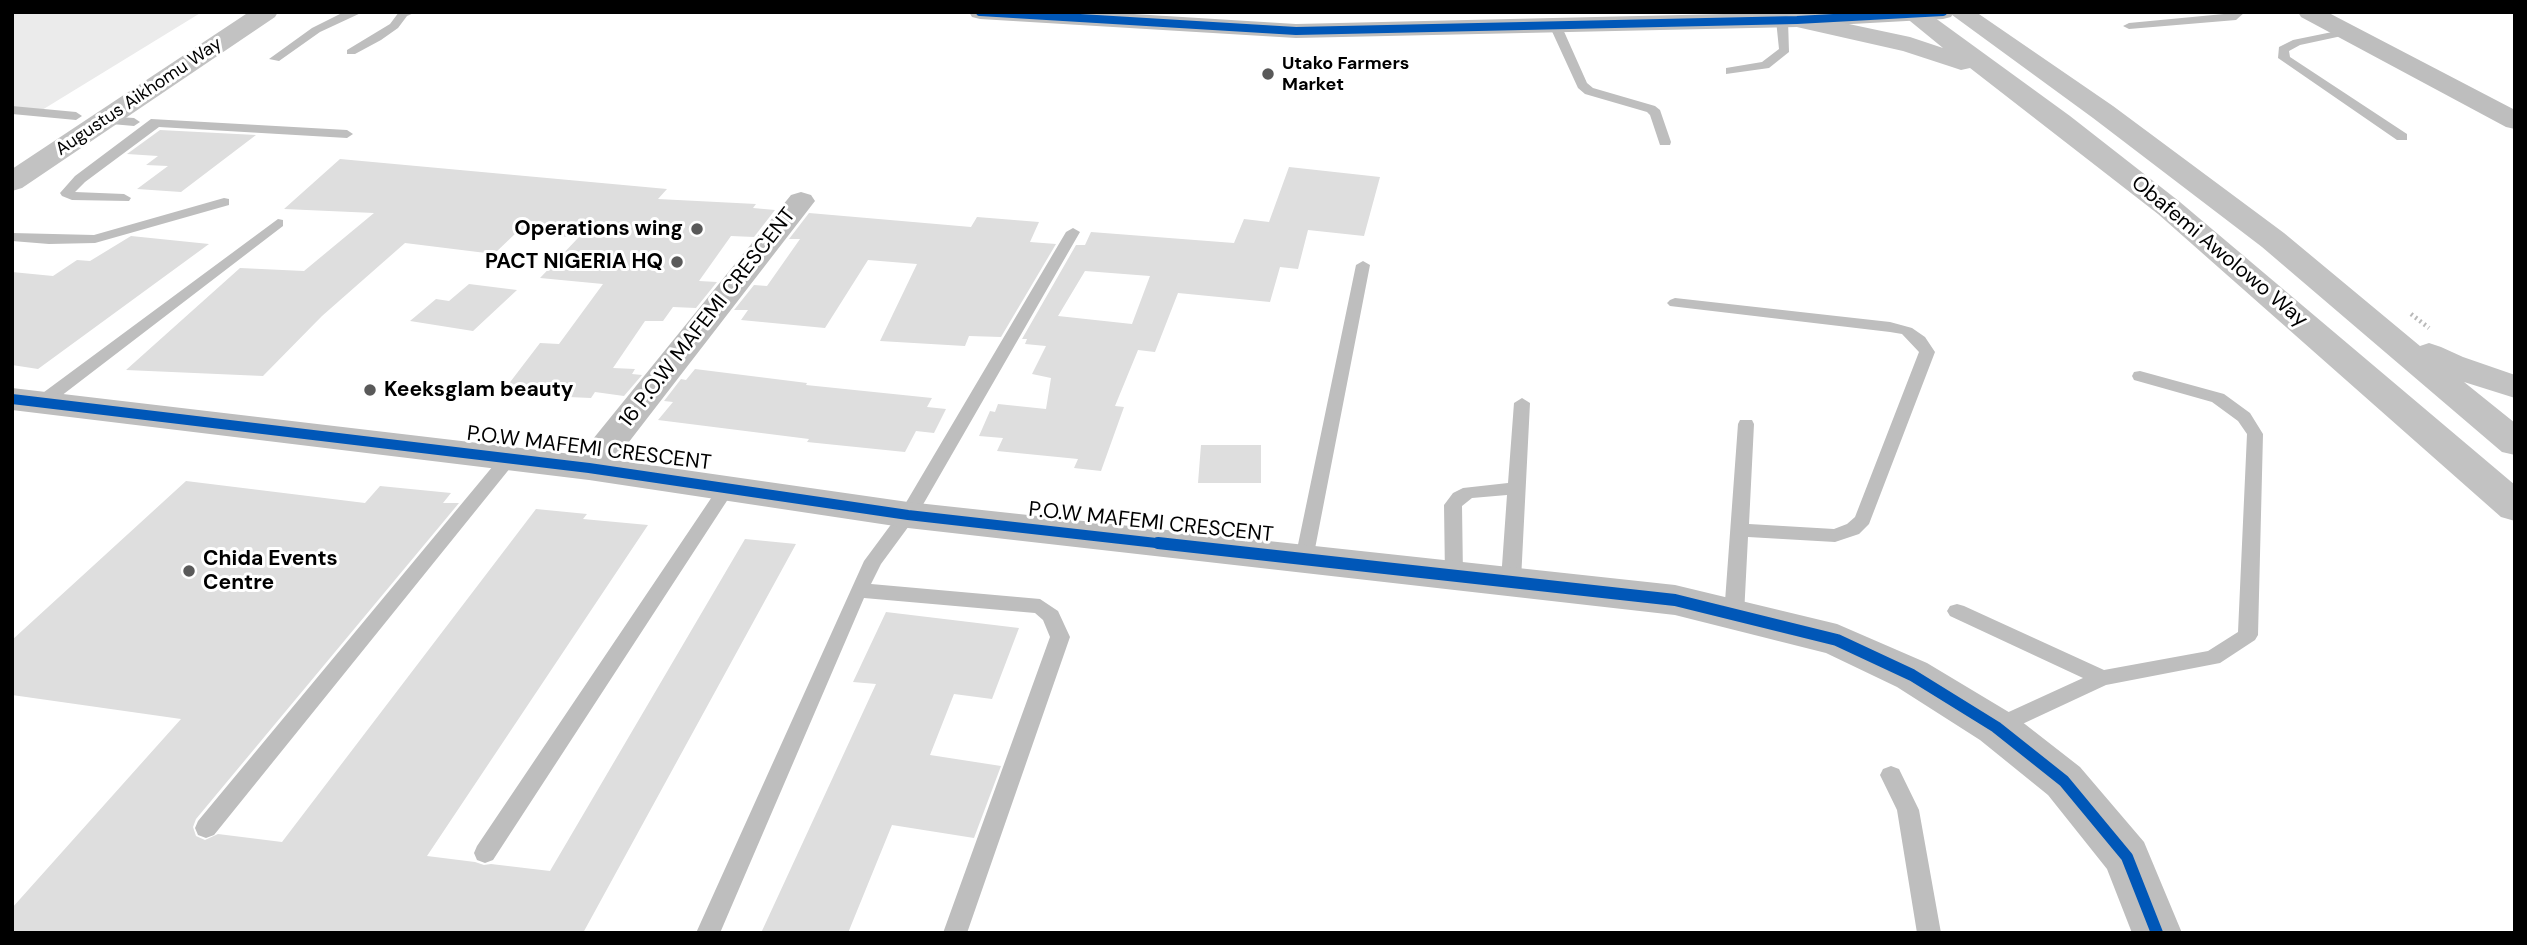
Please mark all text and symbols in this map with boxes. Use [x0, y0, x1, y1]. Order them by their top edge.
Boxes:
street label: Augustus Aikhomu Way [52, 33, 226, 161]
place label: Utako Farmers Market [1282, 53, 1409, 96]
marker: Utako Farmers Market [1260, 66, 1276, 82]
street label: Obafemi Awolowo Way [2126, 171, 2312, 333]
street label: 16 P.O.W MAFEMI CRESCENT [615, 203, 801, 433]
place label: Operations wing [514, 216, 683, 242]
marker: Operations wing [689, 221, 705, 237]
place label: PACT NIGERIA HQ [485, 249, 663, 275]
marker: PACT NIGERIA HQ [669, 254, 685, 270]
place label: Keeksglam beauty [384, 377, 573, 403]
marker: Keeksglam beauty [362, 382, 378, 398]
street label: P.O.W MAFEMI CRESCENT [465, 421, 713, 477]
street label: P.O.W MAFEMI CRESCENT [1027, 498, 1275, 548]
place label: Chida Events Centre [203, 546, 338, 596]
marker: Chida Events Centre [181, 563, 197, 579]

